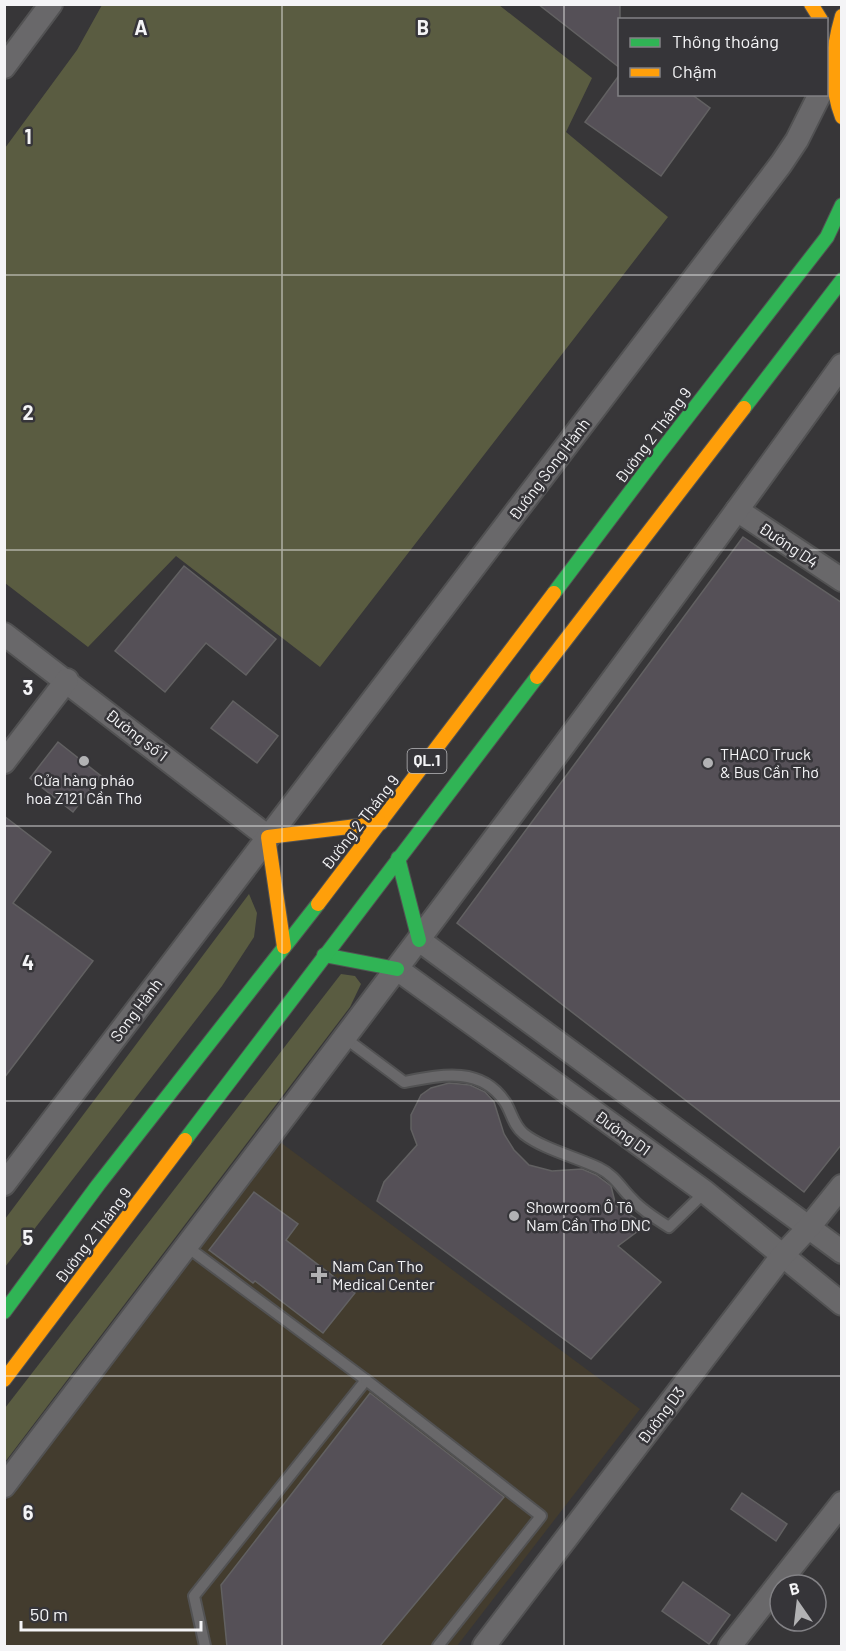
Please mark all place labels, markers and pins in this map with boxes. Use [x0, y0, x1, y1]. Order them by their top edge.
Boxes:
place label: THACO Truck & Bus Cần Thơ [720, 744, 819, 781]
marker: Cửa hàng pháo hoa Z121 Cần Thơ [77, 754, 91, 768]
marker: THACO Truck & Bus Cần Thơ [701, 756, 715, 770]
place label: Cửa hàng pháo hoa Z121 Cần Thơ [26, 770, 142, 807]
place label: Showroom Ô Tô Nam Cần Thơ DNC [526, 1197, 651, 1234]
marker: Showroom Ô Tô Nam Cần Thơ DNC [507, 1209, 521, 1223]
place label: Nam Can Tho Medical Center [332, 1256, 435, 1293]
marker: Nam Can Tho Medical Center [310, 1266, 328, 1284]

